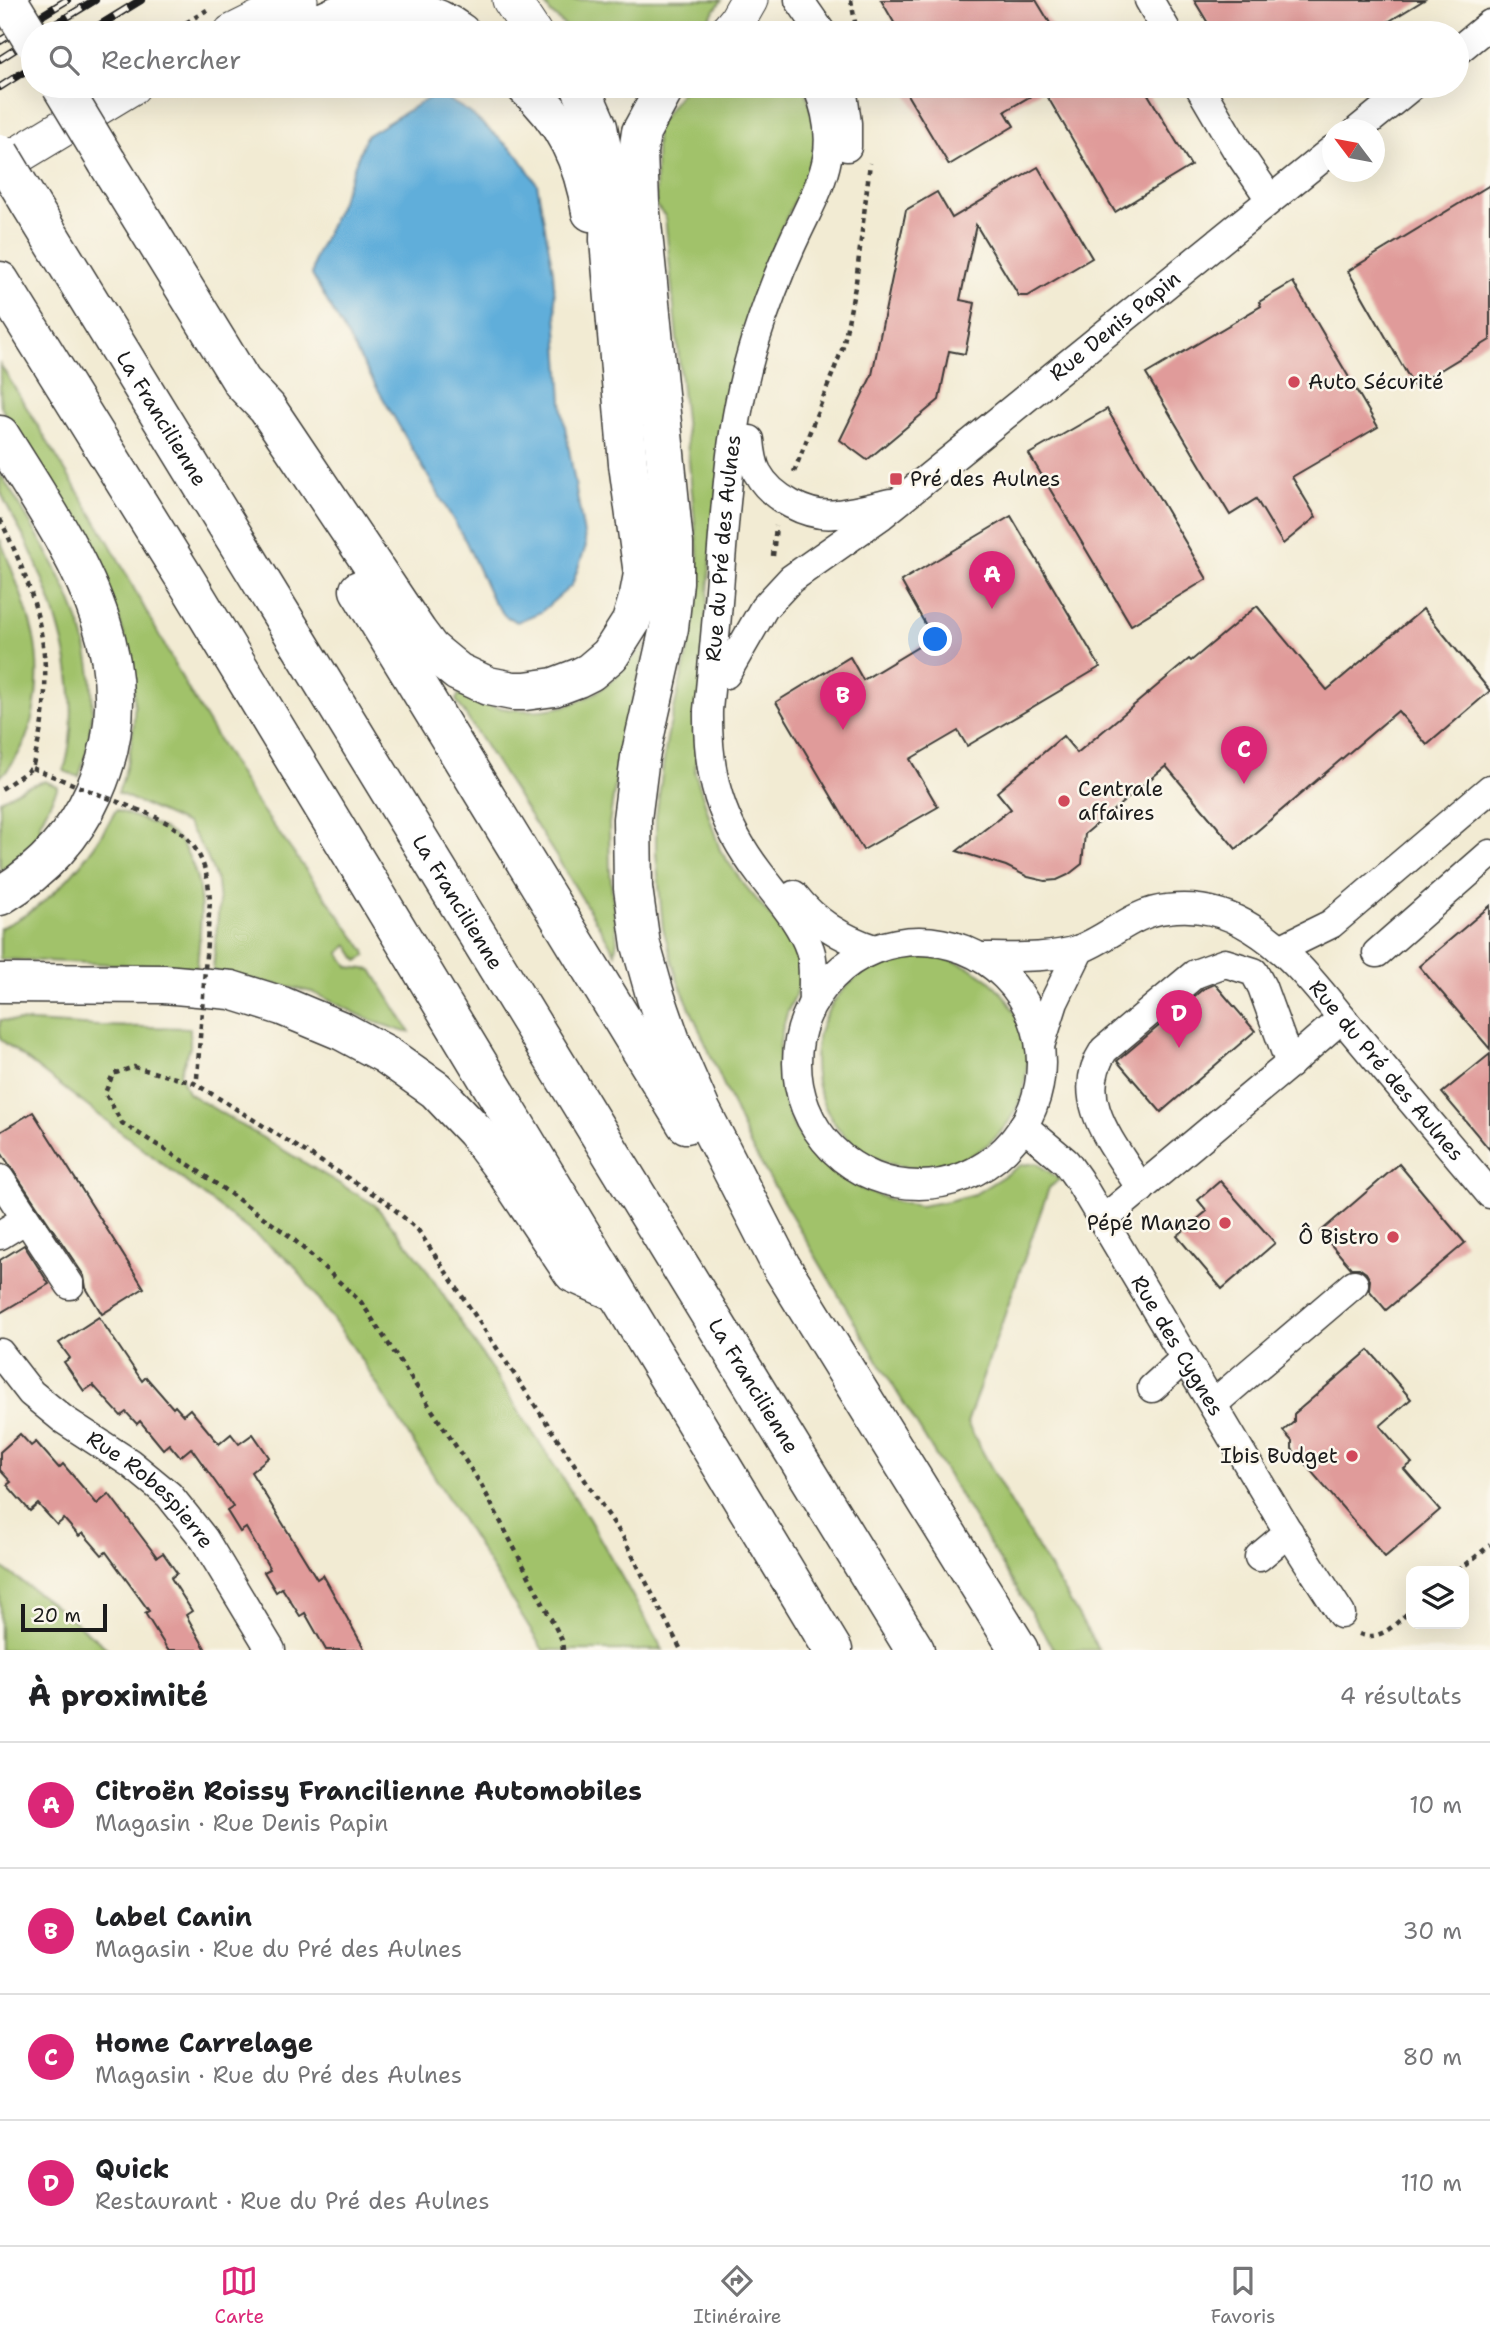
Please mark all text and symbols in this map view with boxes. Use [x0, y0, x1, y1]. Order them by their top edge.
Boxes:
search box [21, 21, 1469, 98]
icon: search [45, 41, 83, 79]
text: Rechercher [101, 42, 241, 77]
north arrow [1322, 119, 1385, 182]
street label: Rue Denis Papin [1044, 265, 1186, 387]
street label: La Francilienne [110, 346, 214, 491]
place label: Auto Sécurité [1308, 368, 1444, 396]
marker: Auto Sécurité [1286, 374, 1302, 390]
street label: Rue du Pré des Aulnes [699, 433, 748, 663]
place label: Pré des Aulnes [910, 465, 1060, 493]
marker: Pré des Aulnes [888, 471, 904, 487]
pin: A [969, 551, 1015, 609]
your location [918, 622, 952, 656]
pin: B [820, 672, 866, 730]
pin: C [1221, 726, 1267, 784]
place label: Centrale affaires [1078, 775, 1163, 827]
marker: Centrale affaires [1056, 793, 1072, 809]
street label: La Francilienne [405, 830, 510, 975]
street label: Rue du Pré des Aulnes [1303, 974, 1470, 1167]
pin: D [1156, 990, 1202, 1048]
place label: Pépé Manzo [1087, 1209, 1211, 1237]
marker: Pépé Manzo [1217, 1215, 1233, 1231]
place label: Ô Bistro [1298, 1222, 1379, 1251]
marker: Ô Bistro [1385, 1229, 1401, 1245]
street label: Rue des Cygnes [1125, 1270, 1230, 1421]
street label: La Francilienne [701, 1313, 805, 1459]
street label: Rue Robespierre [81, 1424, 220, 1553]
place label: Ibis Budget [1220, 1442, 1338, 1470]
marker: Ibis Budget [1344, 1448, 1360, 1464]
map controls [1406, 1566, 1469, 1629]
button: layers [1406, 1566, 1469, 1629]
scale bar [21, 1601, 107, 1633]
text: 20 m [32, 1603, 81, 1628]
text: À proximité [28, 1675, 208, 1716]
text: 4 résultats [1340, 1681, 1462, 1711]
text: Citroën Roissy Francilienne Automobiles [95, 1773, 642, 1808]
text: A [42, 1790, 60, 1820]
text: 10 m [1409, 1790, 1462, 1820]
text: Magasin · Rue Denis Papin [95, 1808, 388, 1838]
text: Label Canin [95, 1899, 252, 1934]
text: B [44, 1916, 58, 1946]
text: 30 m [1403, 1916, 1462, 1946]
text: Magasin · Rue du Pré des Aulnes [95, 1934, 462, 1964]
text: Home Carrelage [95, 2025, 313, 2060]
text: C [44, 2042, 58, 2072]
text: 80 m [1403, 2042, 1462, 2072]
text: Magasin · Rue du Pré des Aulnes [95, 2060, 462, 2090]
text: Quick [95, 2151, 170, 2186]
text: D [43, 2168, 59, 2198]
text: 110 m [1400, 2168, 1462, 2198]
text: Restaurant · Rue du Pré des Aulnes [95, 2186, 490, 2216]
tab: Carte [215, 2262, 264, 2329]
tab: Itinéraire [693, 2262, 782, 2329]
tab: Favoris [1211, 2262, 1275, 2329]

